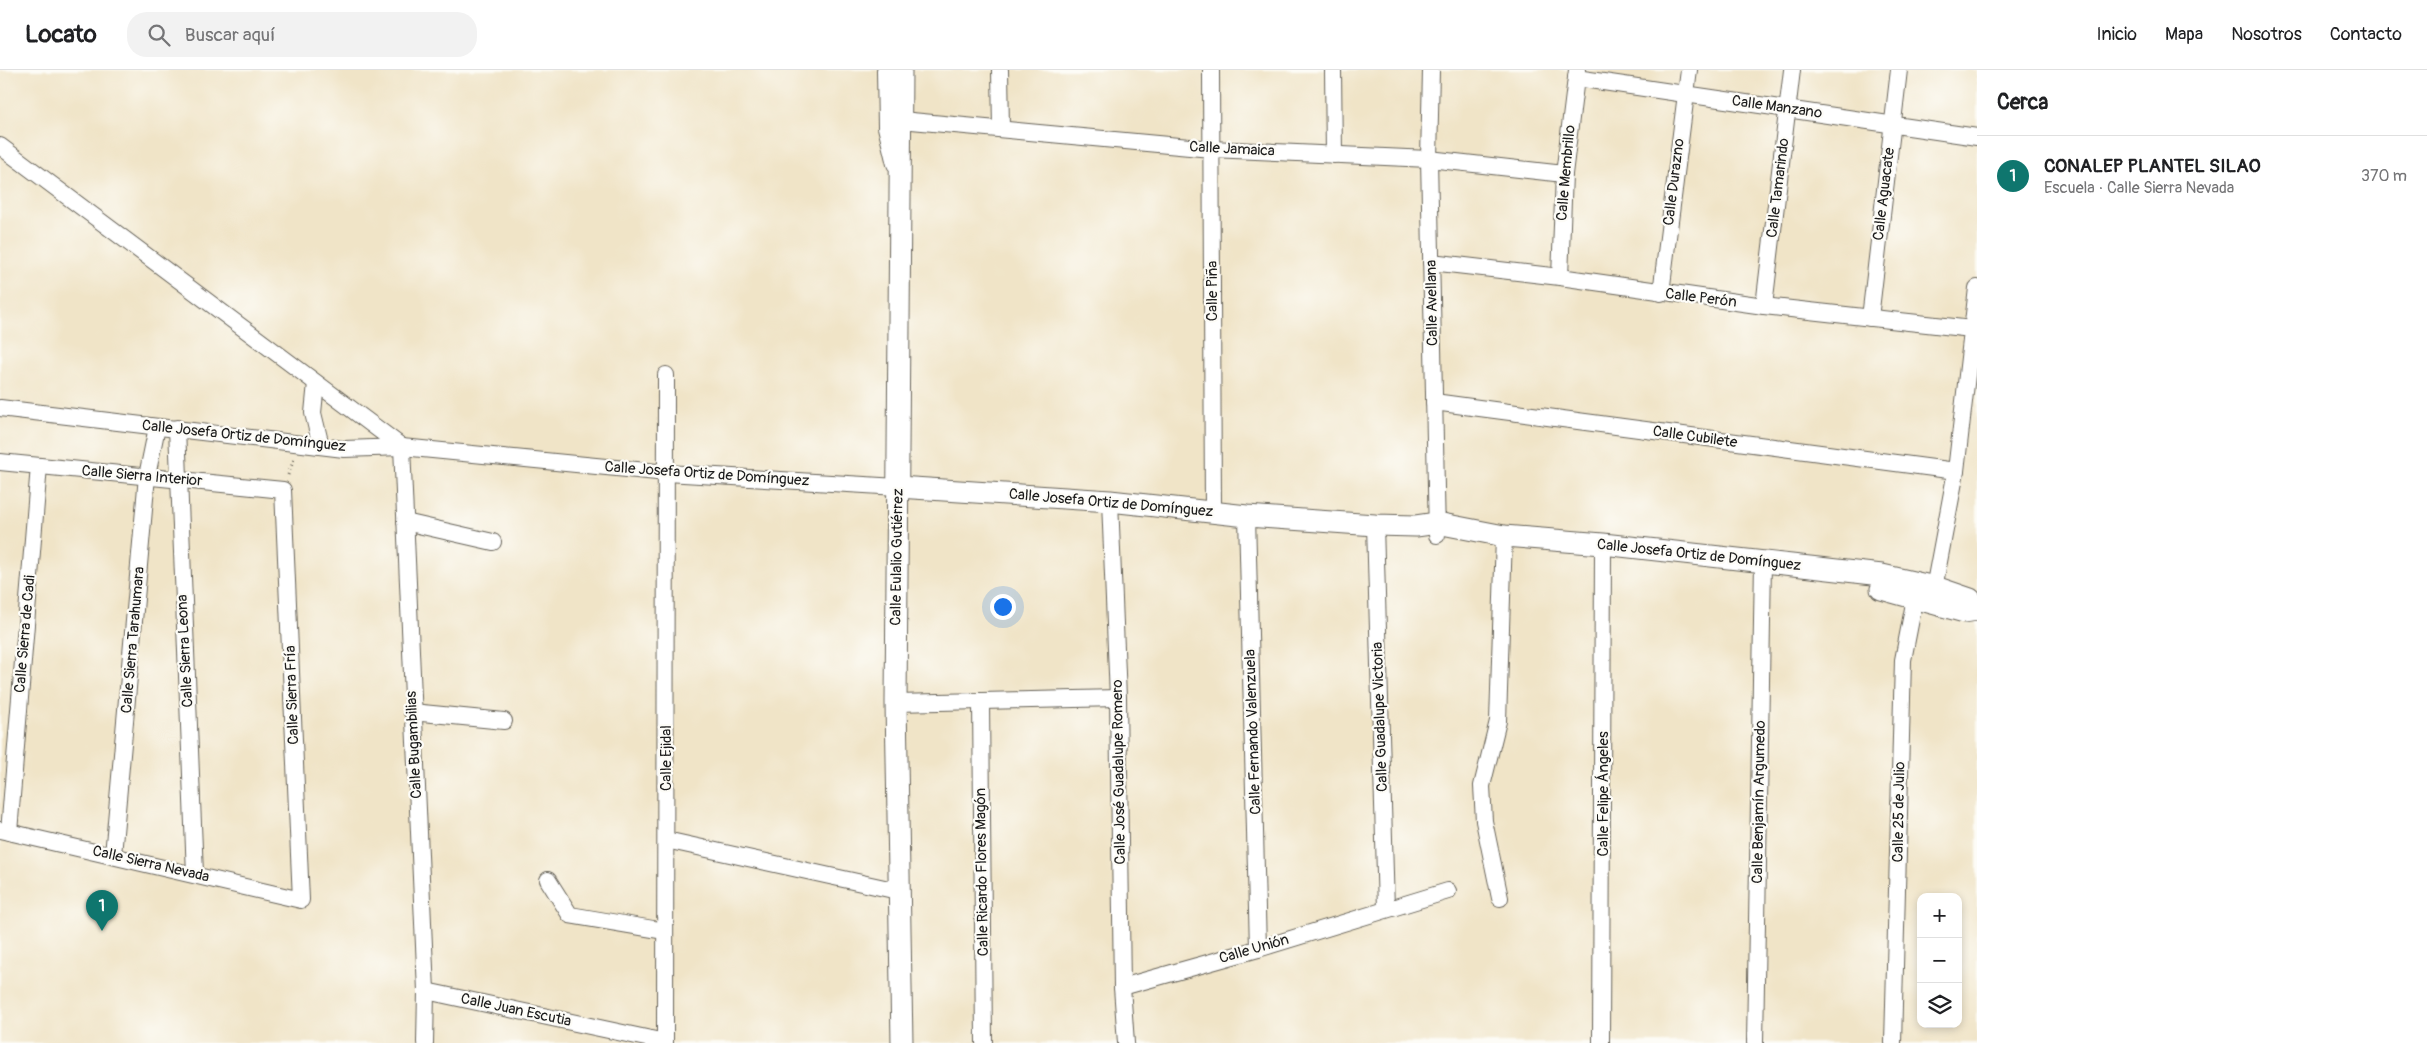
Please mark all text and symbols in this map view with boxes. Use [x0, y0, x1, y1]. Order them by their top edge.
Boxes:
search box [127, 12, 477, 57]
text: Locato [25, 20, 97, 49]
icon: search [145, 21, 173, 49]
text: Buscar aquí [185, 23, 275, 47]
text: Inicio [2096, 23, 2137, 46]
text: Mapa [2165, 23, 2203, 46]
text: Nosotros [2231, 23, 2302, 46]
text: Contacto [2330, 23, 2402, 46]
text: Cerca [1997, 89, 2048, 116]
street label: Calle Manzano [1731, 91, 1823, 123]
street label: Calle Membrillo [1552, 124, 1580, 222]
street label: Calle Jamaica [1189, 137, 1275, 161]
street label: Calle Durazno [1659, 137, 1689, 227]
street label: Calle Tamarindo [1762, 137, 1794, 239]
street label: Calle Aguacate [1869, 146, 1899, 242]
text: CONALEP PLANTEL SILAO [2044, 154, 2261, 178]
text: 1 [2010, 166, 2016, 186]
text: 370 m [2361, 166, 2407, 186]
text: Escuela · Calle Sierra Nevada [2044, 178, 2234, 198]
street label: Calle Avellana [1422, 260, 1442, 346]
street label: Calle Piña [1203, 261, 1222, 321]
street label: Calle Perón [1664, 284, 1738, 312]
street label: Calle Josefa Ortiz de Domínguez [141, 416, 347, 456]
street label: Calle Cubilete [1651, 422, 1739, 452]
street label: Calle Josefa Ortiz de Domínguez [604, 457, 810, 491]
street label: Calle Sierra Interior [81, 461, 204, 491]
street label: Calle Josefa Ortiz de Domínguez [1008, 485, 1214, 521]
street label: Calle Eulalio Gutiérrez [886, 488, 908, 626]
street label: Calle Josefa Ortiz de Domínguez [1596, 535, 1802, 575]
street label: Calle Sierra Tarahumara [117, 566, 149, 714]
street label: Calle Sierra de Cadi [10, 574, 40, 694]
street label: Calle Sierra Leona [173, 594, 197, 708]
your location [990, 594, 1016, 620]
street label: Calle Guadalupe Victoria [1368, 642, 1392, 792]
street label: Calle Sierra Fría [281, 645, 303, 745]
street label: Calle Fernando Valenzuela [1241, 649, 1265, 815]
street label: Calle José Guadalupe Romero [1108, 679, 1130, 865]
street label: Calle Bugambilias [402, 690, 426, 799]
street label: Calle Benjamín Argumedo [1748, 720, 1770, 884]
street label: Calle Ejidal [657, 725, 676, 791]
street label: Calle Felipe Ángeles [1594, 731, 1613, 857]
street label: Calle 25 de Julio [1889, 761, 1909, 863]
street label: Calle Ricardo Flores Magón [971, 788, 993, 956]
street label: Calle Sierra Nevada [91, 841, 211, 887]
pin: 1 [86, 890, 118, 931]
map controls [1917, 893, 1962, 1028]
button: + [1917, 893, 1962, 938]
street label: Calle Unión [1217, 930, 1291, 968]
button: − [1917, 938, 1962, 983]
button: layers [1917, 983, 1962, 1028]
street label: Calle Juan Escutia [459, 989, 573, 1031]

